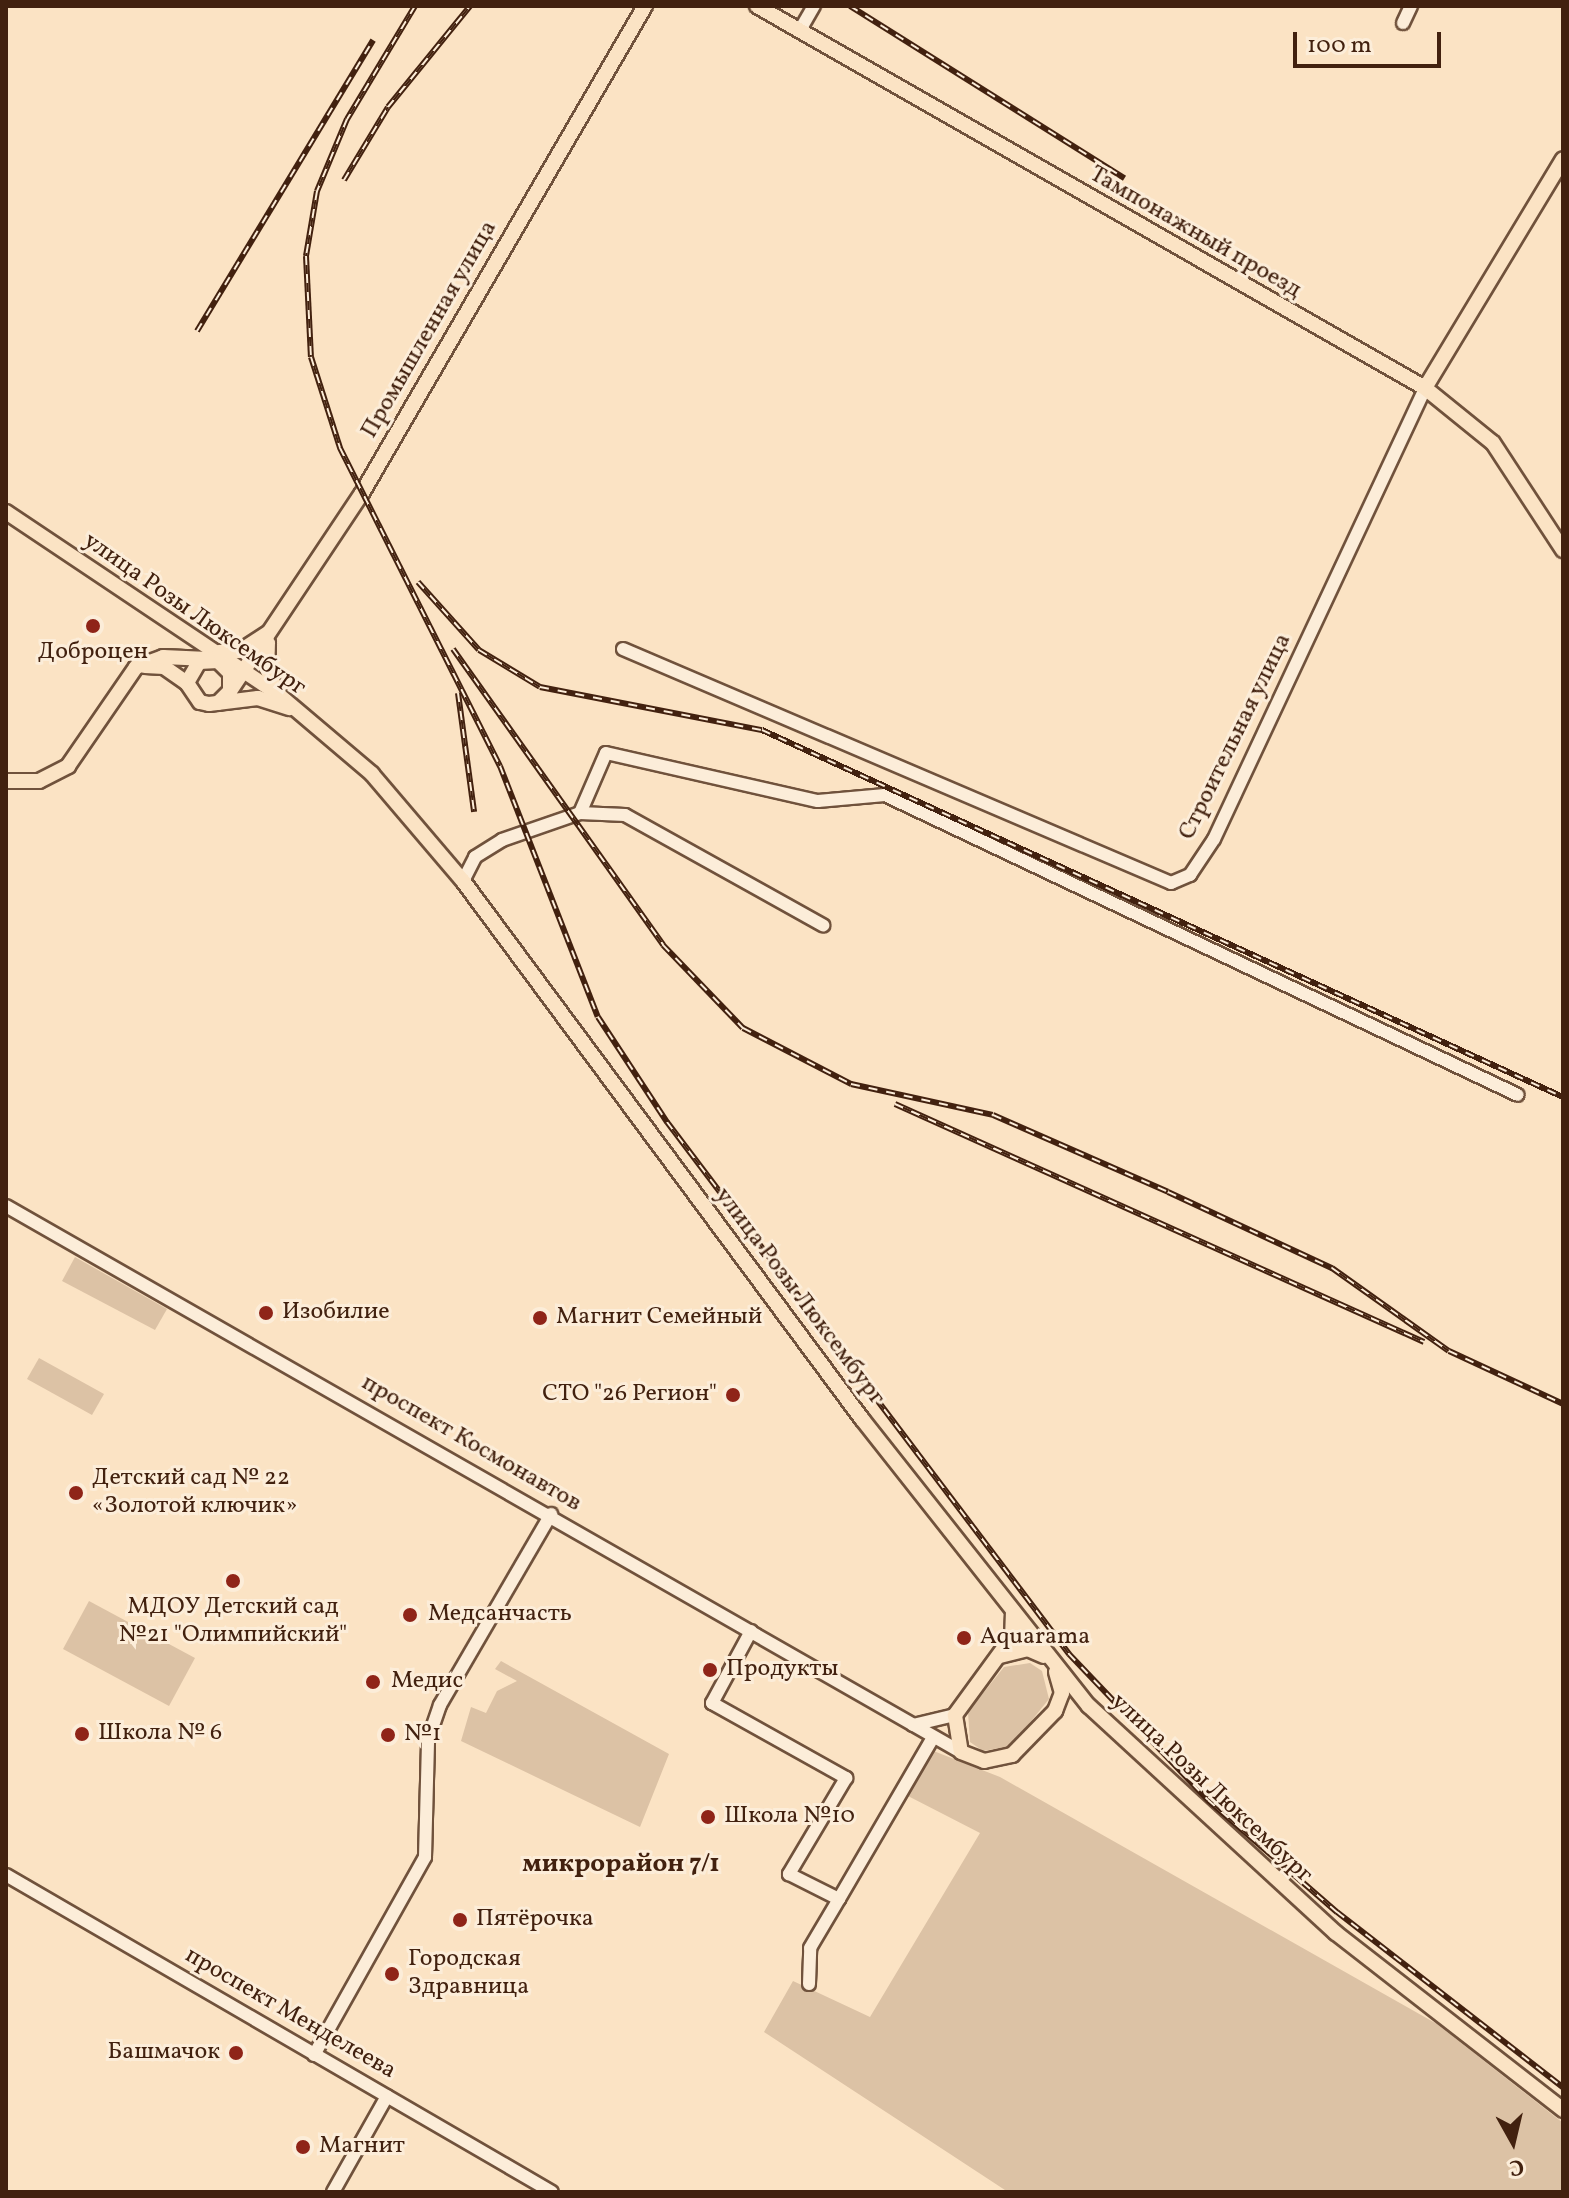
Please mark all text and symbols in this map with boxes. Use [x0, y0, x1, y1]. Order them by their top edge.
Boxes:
scale bar [1297, 16, 1445, 66]
text: 100 m [1307, 29, 1372, 63]
street label: Тампонажный проезд [1084, 161, 1306, 305]
street label: Промышленная улица [356, 216, 504, 444]
street label: улица Розы Люксембург [77, 527, 311, 703]
marker: Доброцен [84, 617, 102, 635]
street label: Строительная улица [1173, 629, 1299, 845]
place label: Доброцен [38, 639, 148, 667]
street label: улица Розы Люксембург [708, 1183, 890, 1411]
place label: Изобилие [282, 1299, 390, 1327]
marker: Изобилие [257, 1304, 275, 1322]
place label: Магнит Семейный [556, 1304, 762, 1332]
marker: Магнит Семейный [531, 1309, 549, 1327]
street label: проспект Космонавтов [356, 1369, 586, 1519]
place label: СТО "26 Регион" [542, 1381, 717, 1409]
marker: СТО "26 Регион" [724, 1386, 742, 1404]
place label: Детский сад № 22 «Золотой ключик» [92, 1465, 297, 1521]
marker: Детский сад № 22 «Золотой ключик» [67, 1484, 85, 1502]
marker: МДОУ Детский сад №21 "Олимпийский" [224, 1572, 242, 1590]
place label: МДОУ Детский сад №21 "Олимпийский" [119, 1594, 347, 1650]
place label: Медсанчасть [428, 1601, 572, 1629]
marker: Медсанчасть [399, 1604, 421, 1626]
place label: Aquarama [980, 1624, 1090, 1652]
marker: Aquarama [955, 1629, 973, 1647]
place label: Продукты [726, 1656, 838, 1684]
marker: Продукты [701, 1661, 719, 1679]
place label: Медис [391, 1668, 463, 1696]
marker: Медис [362, 1671, 384, 1693]
street label: улица Розы Люксембург [1104, 1688, 1318, 1890]
place label: Школа № 6 [98, 1720, 222, 1748]
place label: №1 [404, 1721, 441, 1749]
marker: Школа № 6 [73, 1725, 91, 1743]
marker: №1 [379, 1726, 397, 1744]
place label: Школа №10 [724, 1803, 855, 1831]
marker: Школа №10 [699, 1808, 717, 1826]
district label: микрорайон 7/1 [522, 1849, 720, 1881]
place label: Пятёрочка [476, 1906, 594, 1934]
marker: Пятёрочка [451, 1911, 469, 1929]
street label: проспект Менделеева [179, 1942, 401, 2086]
place label: Городская Здравница [408, 1946, 529, 2002]
marker: Городская Здравница [383, 1965, 401, 1983]
place label: Башмачок [107, 2039, 220, 2067]
marker: Башмачок [227, 2044, 245, 2062]
north arrow [1473, 2102, 1553, 2182]
place label: Магнит [319, 2133, 405, 2161]
marker: Магнит [294, 2138, 312, 2156]
text: С [1507, 2150, 1526, 2183]

